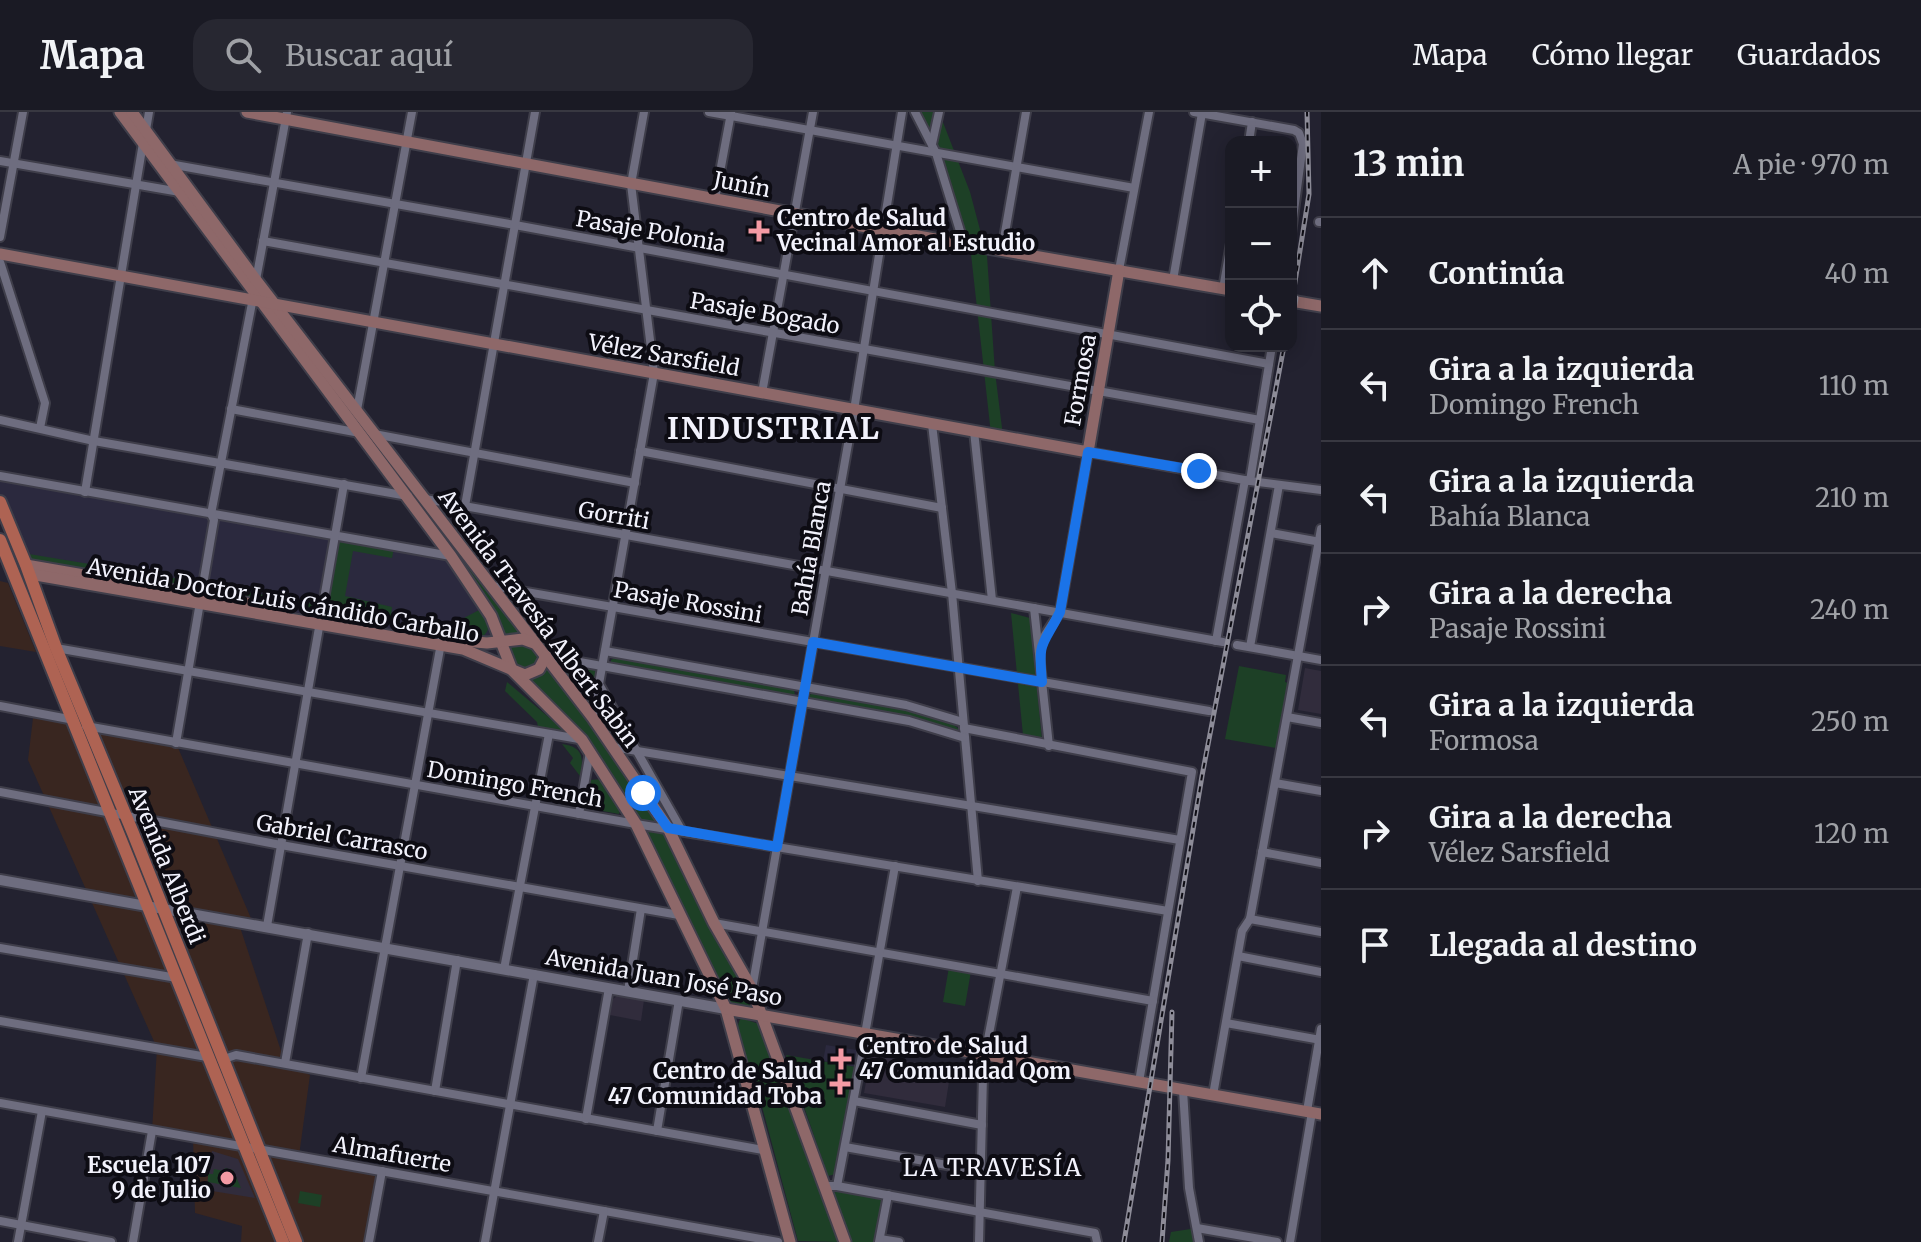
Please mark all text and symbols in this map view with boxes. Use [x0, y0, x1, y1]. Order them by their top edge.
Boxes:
search box [193, 19, 753, 91]
text: Mapa [40, 32, 145, 79]
icon: search [221, 33, 265, 77]
text: Buscar aquí [285, 36, 453, 74]
text: Mapa [1413, 37, 1488, 73]
text: Cómo llegar [1532, 37, 1693, 73]
text: Guardados [1737, 37, 1881, 73]
map controls [1225, 136, 1297, 352]
button: + [1225, 136, 1297, 208]
text: 13 min [1353, 143, 1464, 185]
text: A pie · 970 m [1733, 148, 1889, 181]
street label: Junín [710, 165, 773, 203]
street label: Pasaje Polonia [574, 204, 728, 258]
place label: Centro de Salud Vecinal Amor al Estudio [776, 204, 1035, 257]
button: − [1225, 208, 1297, 280]
marker: Centro de Salud Vecinal Amor al Estudio [748, 220, 770, 242]
icon: ahead [1353, 251, 1397, 295]
text: Continúa [1429, 254, 1565, 292]
text: 40 m [1825, 257, 1889, 290]
button: locate [1225, 280, 1297, 352]
street label: Pasaje Bogado [688, 286, 842, 340]
street label: Vélez Sarsfield [585, 328, 742, 382]
street label: Formosa [1058, 332, 1102, 428]
text: Gira a la izquierda [1429, 350, 1695, 388]
icon: left [1353, 363, 1397, 407]
text: 110 m [1819, 369, 1889, 402]
text: Domingo French [1429, 388, 1639, 421]
district label: INDUSTRIAL [667, 409, 881, 447]
route end [1181, 453, 1217, 489]
text: Gira a la izquierda [1429, 462, 1695, 500]
icon: left [1353, 475, 1397, 519]
street label: Bahía Blanca [785, 478, 837, 618]
text: 210 m [1815, 481, 1889, 514]
street label: Avenida Travesía Albert Sabin [432, 482, 646, 753]
street label: Gorriti [576, 495, 652, 535]
text: Bahía Blanca [1429, 500, 1590, 533]
street label: Avenida Doctor Luis Cándido Carballo [84, 551, 482, 648]
text: Gira a la derecha [1429, 574, 1672, 612]
street label: Pasaje Rossini [612, 575, 764, 629]
icon: right [1353, 587, 1397, 631]
text: 240 m [1810, 593, 1889, 626]
text: Pasaje Rossini [1429, 612, 1606, 645]
text: Gira a la izquierda [1429, 686, 1695, 724]
icon: left [1353, 699, 1397, 743]
text: 250 m [1811, 705, 1889, 738]
text: Formosa [1429, 724, 1539, 757]
street label: Domingo French [425, 755, 605, 813]
route start [625, 775, 661, 811]
street label: Avenida Alberdi [122, 781, 211, 948]
text: Gira a la derecha [1429, 798, 1672, 836]
street label: Gabriel Carrasco [254, 808, 430, 866]
icon: right [1353, 811, 1397, 855]
text: 120 m [1814, 817, 1889, 850]
text: Vélez Sarsfield [1429, 836, 1610, 869]
icon: arrive [1353, 923, 1397, 967]
text: Llegada al destino [1429, 926, 1697, 964]
street label: Avenida Juan José Paso [542, 942, 785, 1012]
place label: Centro de Salud 47 Comunidad Qom [859, 1032, 1071, 1085]
marker: Centro de Salud 47 Comunidad Qom [830, 1048, 852, 1070]
place label: Centro de Salud 47 Comunidad Toba [608, 1057, 822, 1110]
marker: Centro de Salud 47 Comunidad Toba [829, 1073, 851, 1095]
street label: Almafuerte [330, 1130, 453, 1178]
place label: Escuela 107 9 de Julio [87, 1151, 211, 1204]
district label: LA TRAVESÍA [903, 1151, 1083, 1183]
marker: Escuela 107 9 de Julio [218, 1169, 236, 1187]

